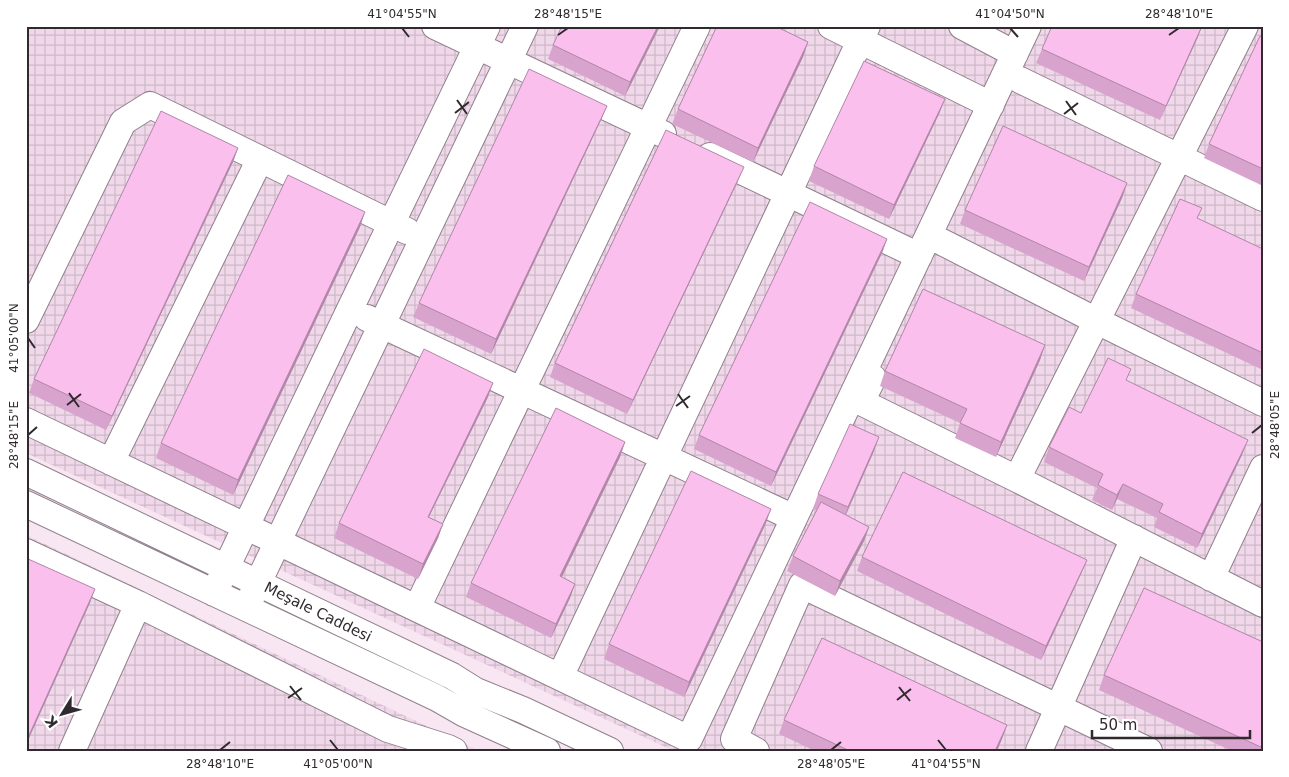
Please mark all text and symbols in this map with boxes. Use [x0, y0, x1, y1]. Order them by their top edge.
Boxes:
text: 41°04'55"N [367, 7, 437, 21]
text: 28°48'15"E [534, 7, 602, 21]
text: 41°04'50"N [975, 7, 1045, 21]
text: 28°48'10"E [1145, 7, 1213, 21]
text: 41°05'00"N [7, 303, 21, 373]
text: 28°48'05"E [1268, 391, 1282, 459]
text: 28°48'15"E [7, 401, 21, 469]
street label: Meşale Caddesi [261, 578, 375, 646]
north arrow [38, 690, 88, 740]
scale bar [1092, 707, 1249, 739]
text: K [41, 712, 61, 731]
text: 50 m [1099, 716, 1137, 734]
text: 28°48'10"E [186, 757, 254, 771]
text: 41°05'00"N [303, 757, 373, 771]
text: 28°48'05"E [797, 757, 865, 771]
text: 41°04'55"N [911, 757, 981, 771]

